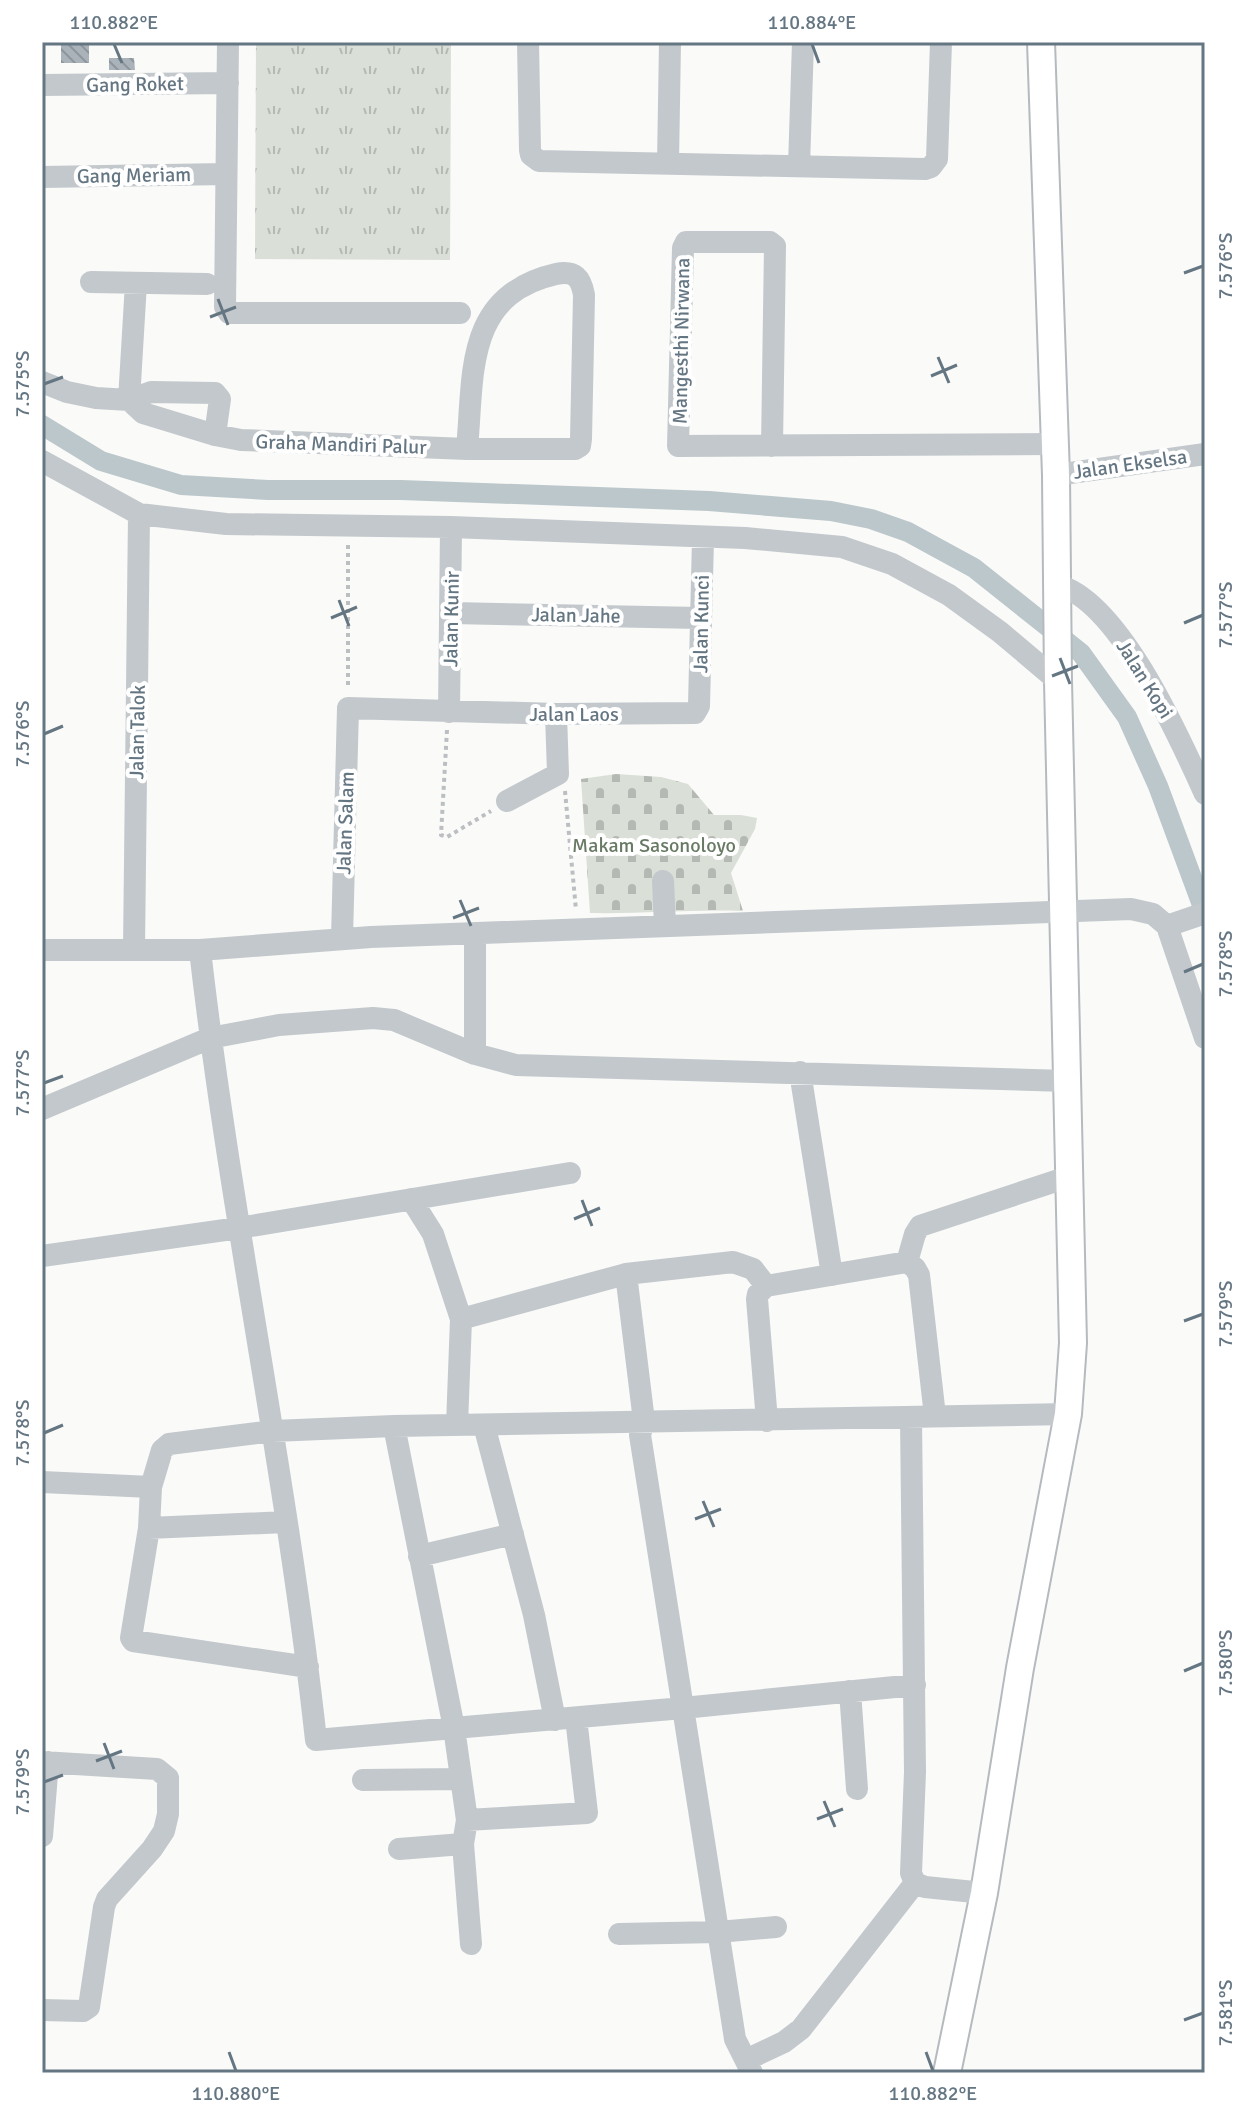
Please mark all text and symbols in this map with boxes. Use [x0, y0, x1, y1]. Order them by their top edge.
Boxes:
text: 110.882°E [70, 10, 158, 35]
text: 110.884°E [768, 10, 856, 35]
street label: Gang Roket [86, 71, 184, 98]
street label: Gang Meriam [77, 162, 191, 189]
text: 7.576°S [1213, 233, 1238, 299]
street label: Mangesthi Nirwana [668, 258, 695, 424]
text: 7.575°S [10, 351, 35, 417]
street label: Graha Mandiri Palur [255, 429, 428, 460]
street label: Jalan Ekselsa [1071, 444, 1189, 485]
street label: Jalan Kunir [438, 570, 465, 667]
street label: Jalan Kunci [688, 575, 715, 673]
text: 7.577°S [1213, 582, 1238, 648]
street label: Jalan Jahe [531, 602, 621, 629]
street label: Jalan Kopi [1111, 635, 1178, 723]
street label: Jalan Talok [124, 685, 151, 779]
text: 7.576°S [10, 701, 35, 767]
street label: Jalan Laos [529, 702, 619, 727]
street label: Jalan Salam [331, 771, 360, 875]
park label: Makam Sasonoloyo [572, 833, 736, 858]
text: 7.578°S [1213, 931, 1238, 997]
text: 7.577°S [10, 1050, 35, 1116]
text: 7.579°S [1213, 1281, 1238, 1347]
text: 7.578°S [10, 1400, 35, 1466]
text: 7.580°S [1213, 1630, 1238, 1696]
text: 7.579°S [10, 1749, 35, 1815]
text: 7.581°S [1213, 1980, 1238, 2046]
text: 110.880°E [192, 2081, 280, 2106]
text: 110.882°E [889, 2081, 977, 2106]

